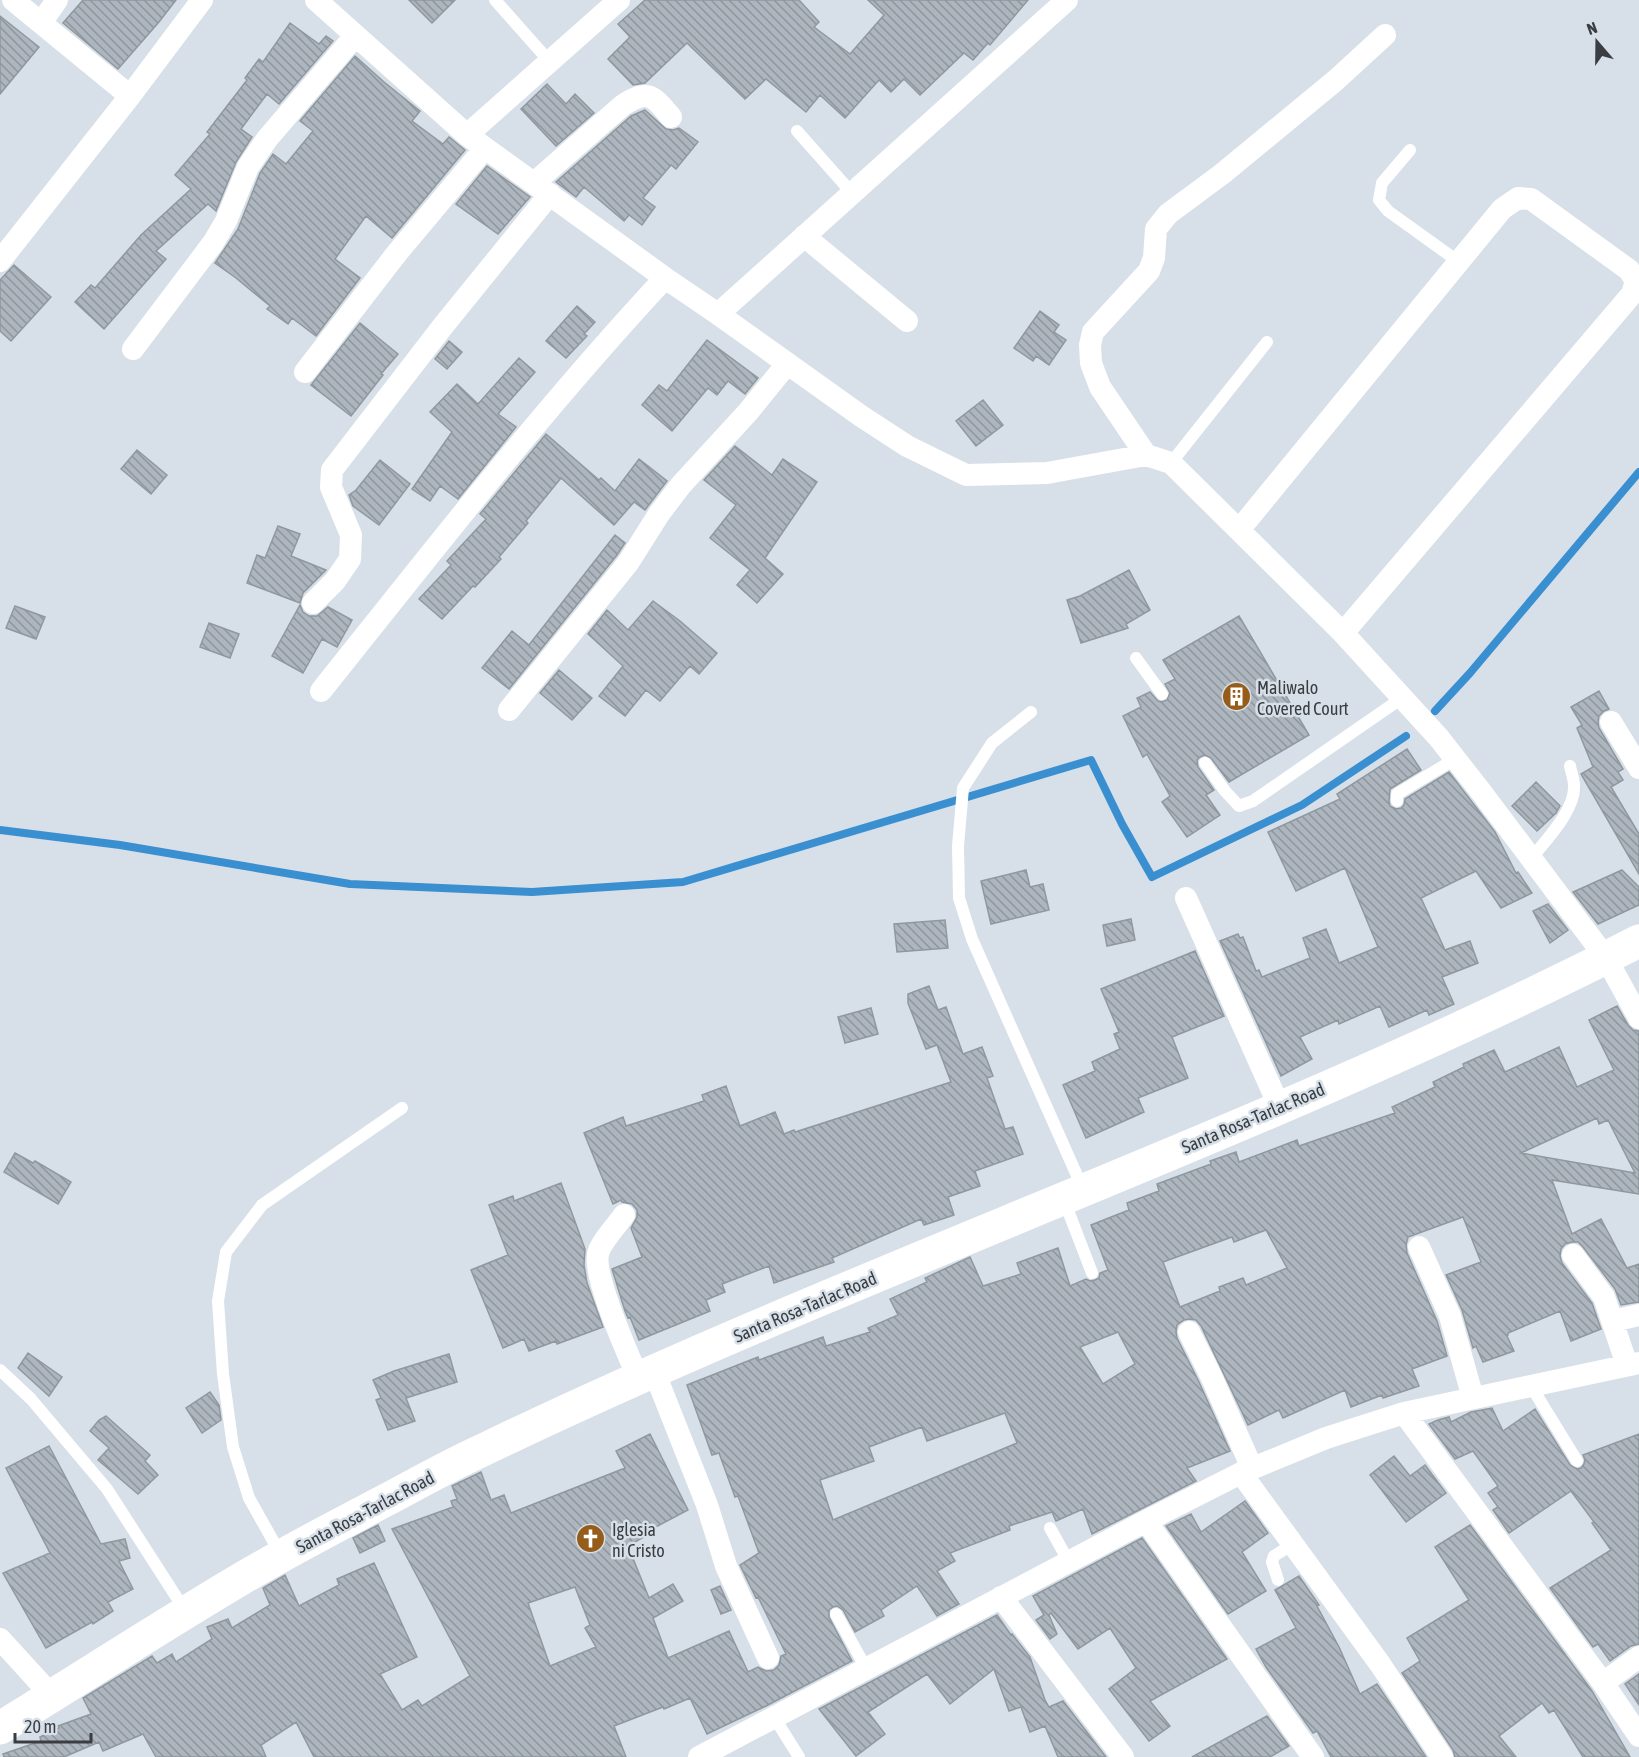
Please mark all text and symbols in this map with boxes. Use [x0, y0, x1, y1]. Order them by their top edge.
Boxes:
north arrow [1567, 12, 1627, 72]
text: N [1584, 18, 1599, 38]
place label: Maliwalo Covered Court [1257, 677, 1349, 719]
building icon: Maliwalo Covered Court [1220, 681, 1252, 713]
street label: Santa Rosa-Tarlac Road [1178, 1078, 1328, 1158]
street label: Santa Rosa-Tarlac Road [730, 1267, 880, 1347]
street label: Santa Rosa-Tarlac Road [292, 1467, 438, 1557]
place label: Iglesia ni Cristo [612, 1519, 665, 1561]
church icon: Iglesia ni Cristo [575, 1523, 607, 1555]
scale bar [15, 1706, 92, 1744]
text: 20 m [24, 1716, 56, 1737]

